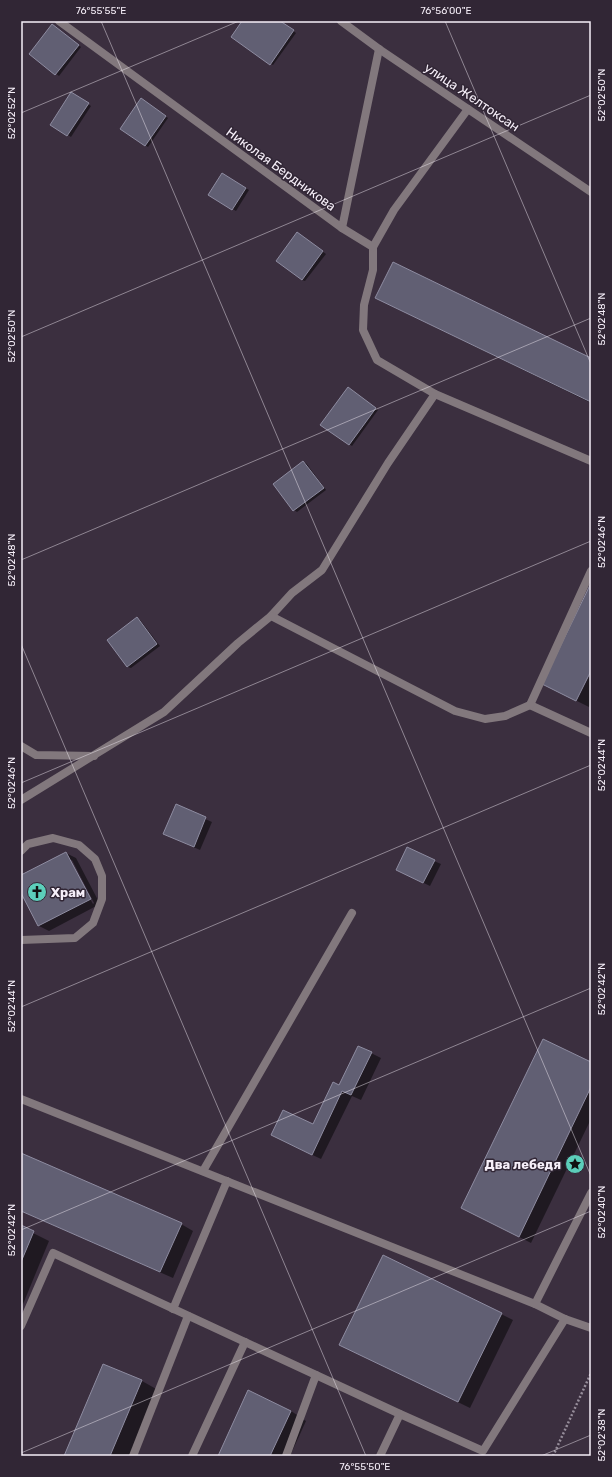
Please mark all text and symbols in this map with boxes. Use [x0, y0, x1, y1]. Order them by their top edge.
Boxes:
text: 76°55'55"E [76, 5, 126, 17]
text: 76°56'00"E [420, 5, 472, 17]
street label: улица Желтоксан [422, 60, 522, 134]
text: 52°02'50"N [596, 68, 608, 122]
text: 52°02'52"N [6, 87, 18, 139]
street label: Николая Бердникова [223, 124, 339, 214]
text: 52°02'48"N [596, 293, 608, 345]
text: 52°02'50"N [6, 309, 18, 363]
text: 52°02'46"N [596, 516, 608, 568]
text: 52°02'48"N [6, 534, 18, 586]
text: 52°02'44"N [596, 739, 608, 791]
text: 52°02'46"N [6, 757, 18, 809]
church icon: Храм [26, 881, 48, 903]
place label: Храм [51, 885, 85, 900]
text: 52°02'42"N [596, 963, 608, 1015]
text: 52°02'44"N [6, 980, 18, 1032]
place icon: Два лебедя [564, 1153, 586, 1175]
place label: Два лебедя [485, 1157, 561, 1172]
text: 52°02'40"N [596, 1186, 608, 1238]
text: 52°02'42"N [6, 1204, 18, 1256]
text: 52°02'38"N [596, 1408, 608, 1462]
text: 76°55'50"E [340, 1461, 390, 1473]

